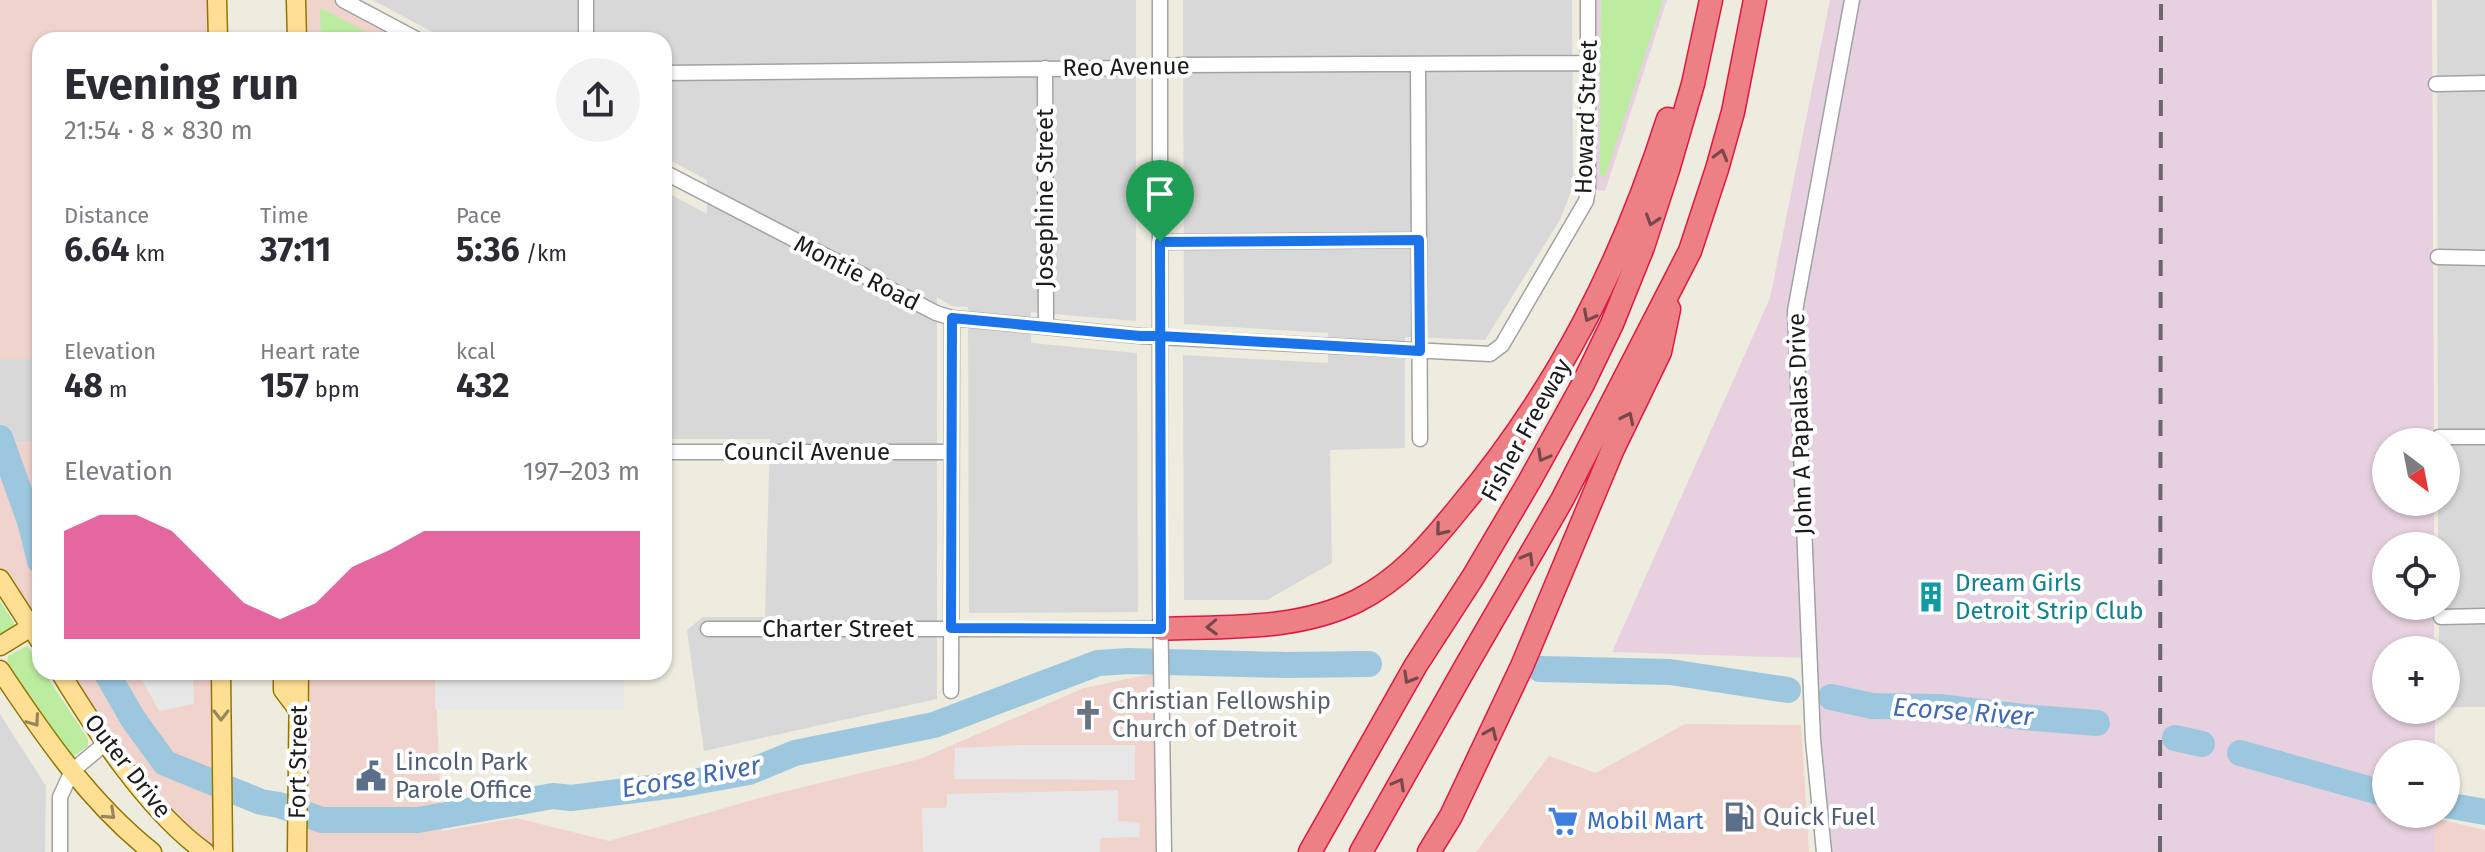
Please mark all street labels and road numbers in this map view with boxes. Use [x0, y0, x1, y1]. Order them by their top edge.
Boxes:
street label: Howard Street [1569, 39, 1603, 195]
street label: Reo Avenue [1062, 52, 1190, 82]
street label: Josephine Street [1031, 108, 1059, 288]
street label: Montie Road [790, 229, 924, 317]
street label: John A Papalas Drive [1782, 313, 1818, 535]
street label: Fisher Freeway [1475, 354, 1577, 506]
street label: Council Avenue [724, 438, 890, 466]
street label: Charter Street [762, 615, 914, 643]
street label: Fort Street [283, 704, 313, 819]
street label: Outer Drive [79, 709, 177, 823]

